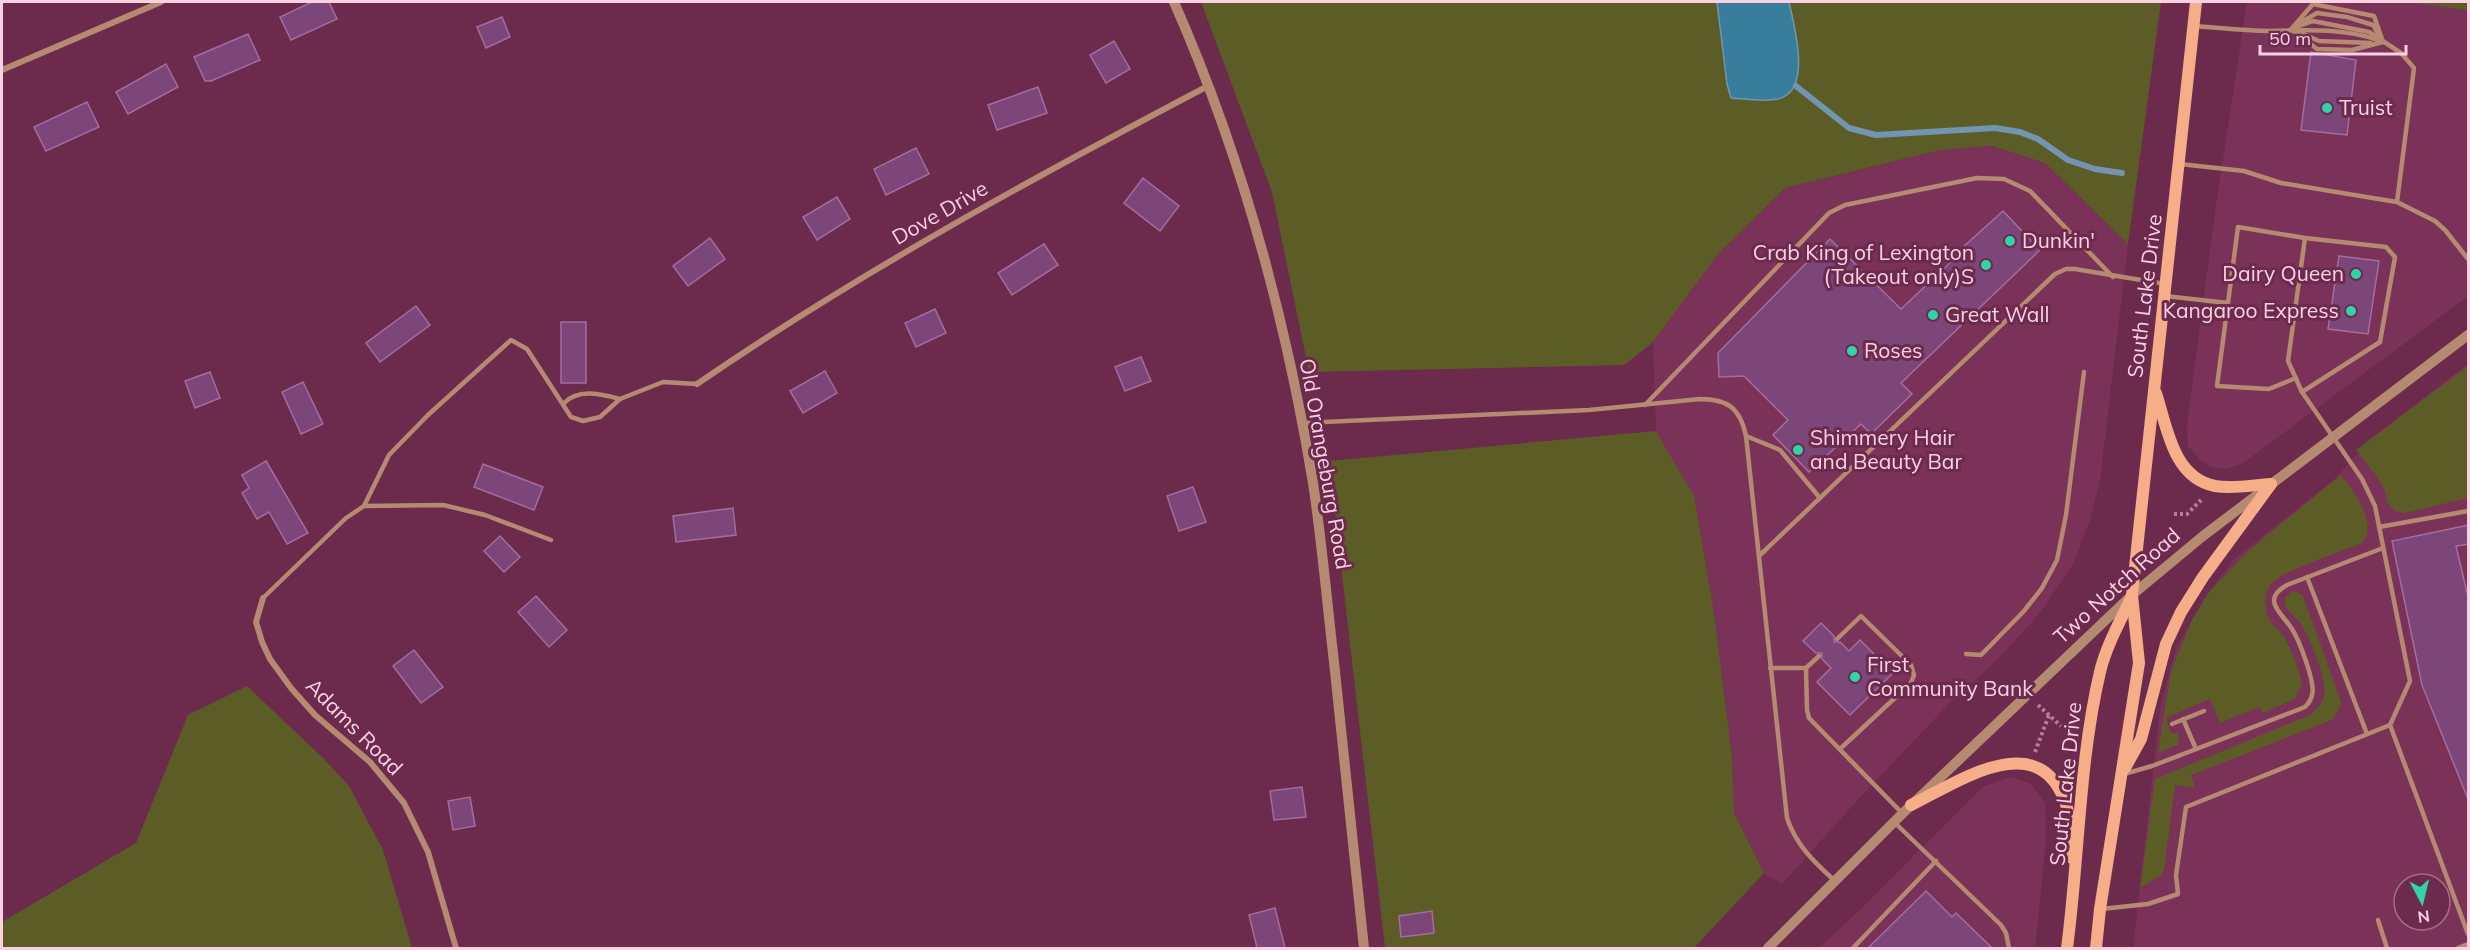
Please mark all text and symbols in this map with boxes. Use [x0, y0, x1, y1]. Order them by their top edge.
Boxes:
scale bar [2260, 18, 2406, 56]
text: 50 m [2269, 27, 2311, 50]
place label: Truist [2339, 94, 2392, 120]
marker: Truist [2320, 101, 2334, 115]
street label: Dove Drive [887, 174, 992, 250]
street label: South Lake Drive [2121, 213, 2167, 379]
place label: Dunkin' [2022, 227, 2095, 253]
marker: Dunkin' [2003, 234, 2017, 248]
place label: Crab King of Lexington (Takeout only)S [1753, 239, 1974, 289]
marker: Crab King of Lexington (Takeout only)S [1979, 258, 1993, 272]
place label: Dairy Queen [2222, 260, 2344, 286]
marker: Dairy Queen [2349, 267, 2363, 281]
place label: Kangaroo Express [2163, 297, 2339, 323]
place label: Great Wall [1945, 301, 2049, 327]
marker: Kangaroo Express [2344, 304, 2358, 318]
marker: Great Wall [1926, 308, 1940, 322]
place label: Roses [1864, 337, 1923, 363]
marker: Roses [1845, 344, 1859, 358]
street label: Old Orangeburg Road [1295, 356, 1357, 571]
place label: Shimmery Hair and Beauty Bar [1810, 424, 1962, 474]
marker: Shimmery Hair and Beauty Bar [1791, 443, 1805, 457]
street label: Two Notch Road [2048, 522, 2185, 649]
place label: First Community Bank [1867, 651, 2033, 701]
marker: First Community Bank [1848, 670, 1862, 684]
street label: Adams Road [301, 672, 409, 780]
street label: South Lake Drive [2043, 701, 2087, 867]
north arrow [2392, 872, 2452, 932]
text: N [2417, 906, 2431, 928]

